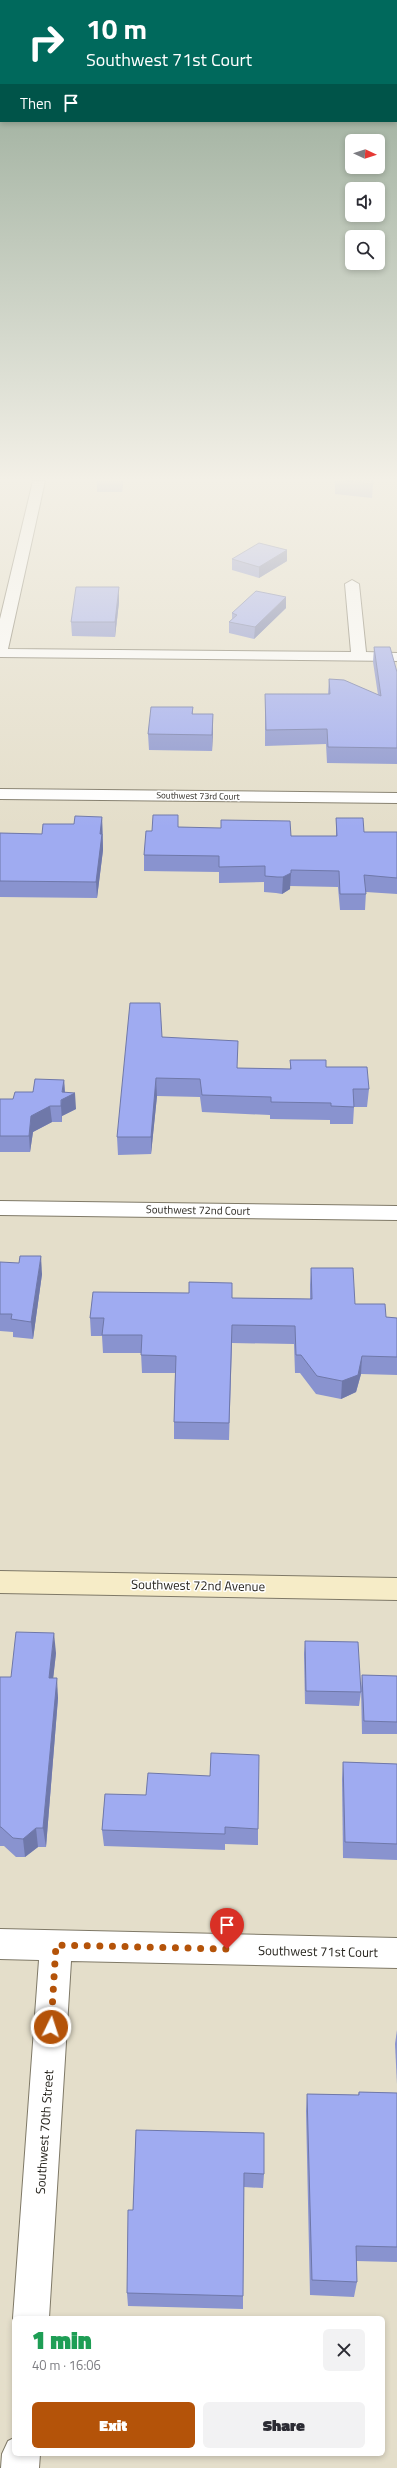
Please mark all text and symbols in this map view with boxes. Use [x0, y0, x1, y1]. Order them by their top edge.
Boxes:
text: 10 m [86, 7, 147, 50]
icon: right [20, 16, 72, 68]
text: Southwest 71st Court [86, 46, 252, 73]
text: Then [20, 92, 52, 115]
icon: arrive [60, 92, 82, 114]
north arrow [345, 134, 385, 174]
map controls [345, 134, 385, 270]
button: sound [345, 182, 385, 222]
button: search [345, 230, 385, 270]
street label: Southwest 73rd Court [156, 788, 241, 803]
street label: Southwest 72nd Court [146, 1201, 250, 1219]
street label: Southwest 72nd Avenue [131, 1574, 265, 1596]
pin [210, 1908, 244, 1949]
icon: arrive [216, 1914, 238, 1936]
street label: Southwest 71st Court [258, 1940, 379, 1962]
position arrow [30, 2006, 72, 2048]
street label: Southwest 70th Street [30, 2069, 58, 2195]
text: 1 min [32, 2322, 92, 2358]
button: close [323, 2329, 365, 2371]
text: 40 m · 16:06 [32, 2355, 101, 2375]
button: Exit [32, 2402, 195, 2448]
button: Share [203, 2402, 365, 2448]

